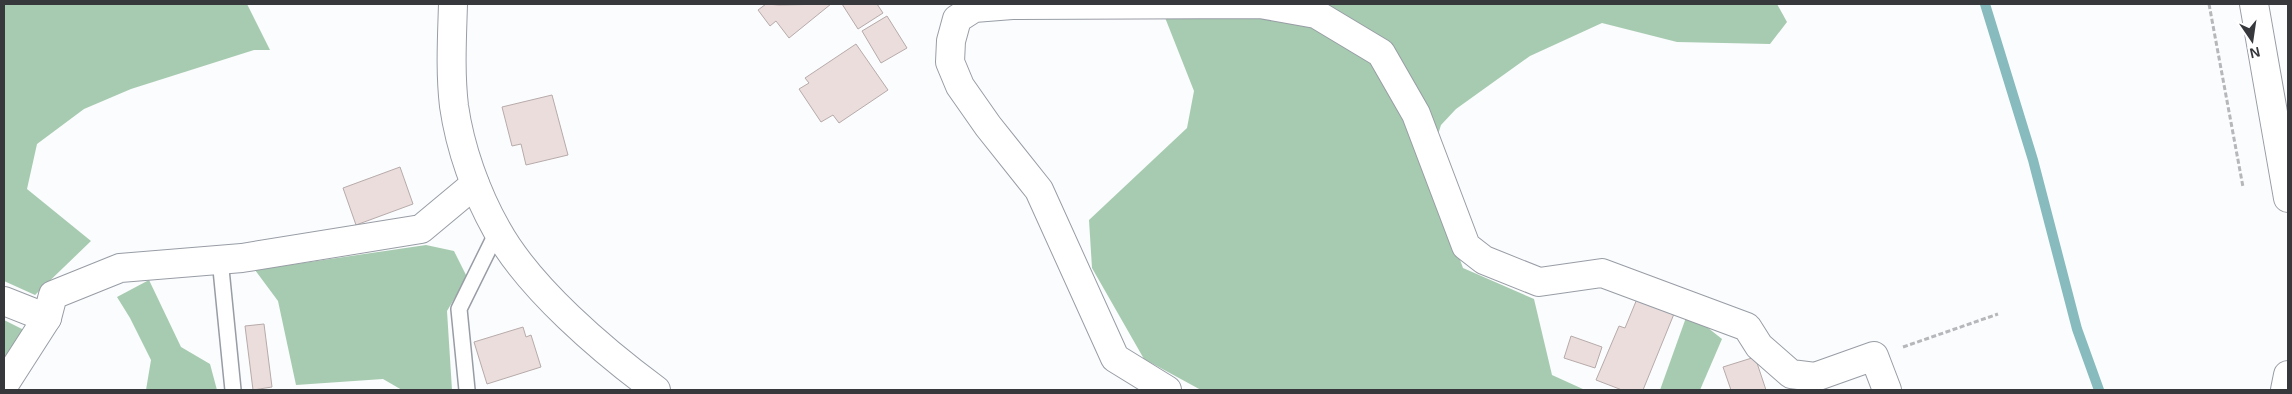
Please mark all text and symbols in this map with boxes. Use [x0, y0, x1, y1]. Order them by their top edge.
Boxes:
north arrow [2227, 15, 2277, 65]
text: N [2248, 44, 2262, 62]

